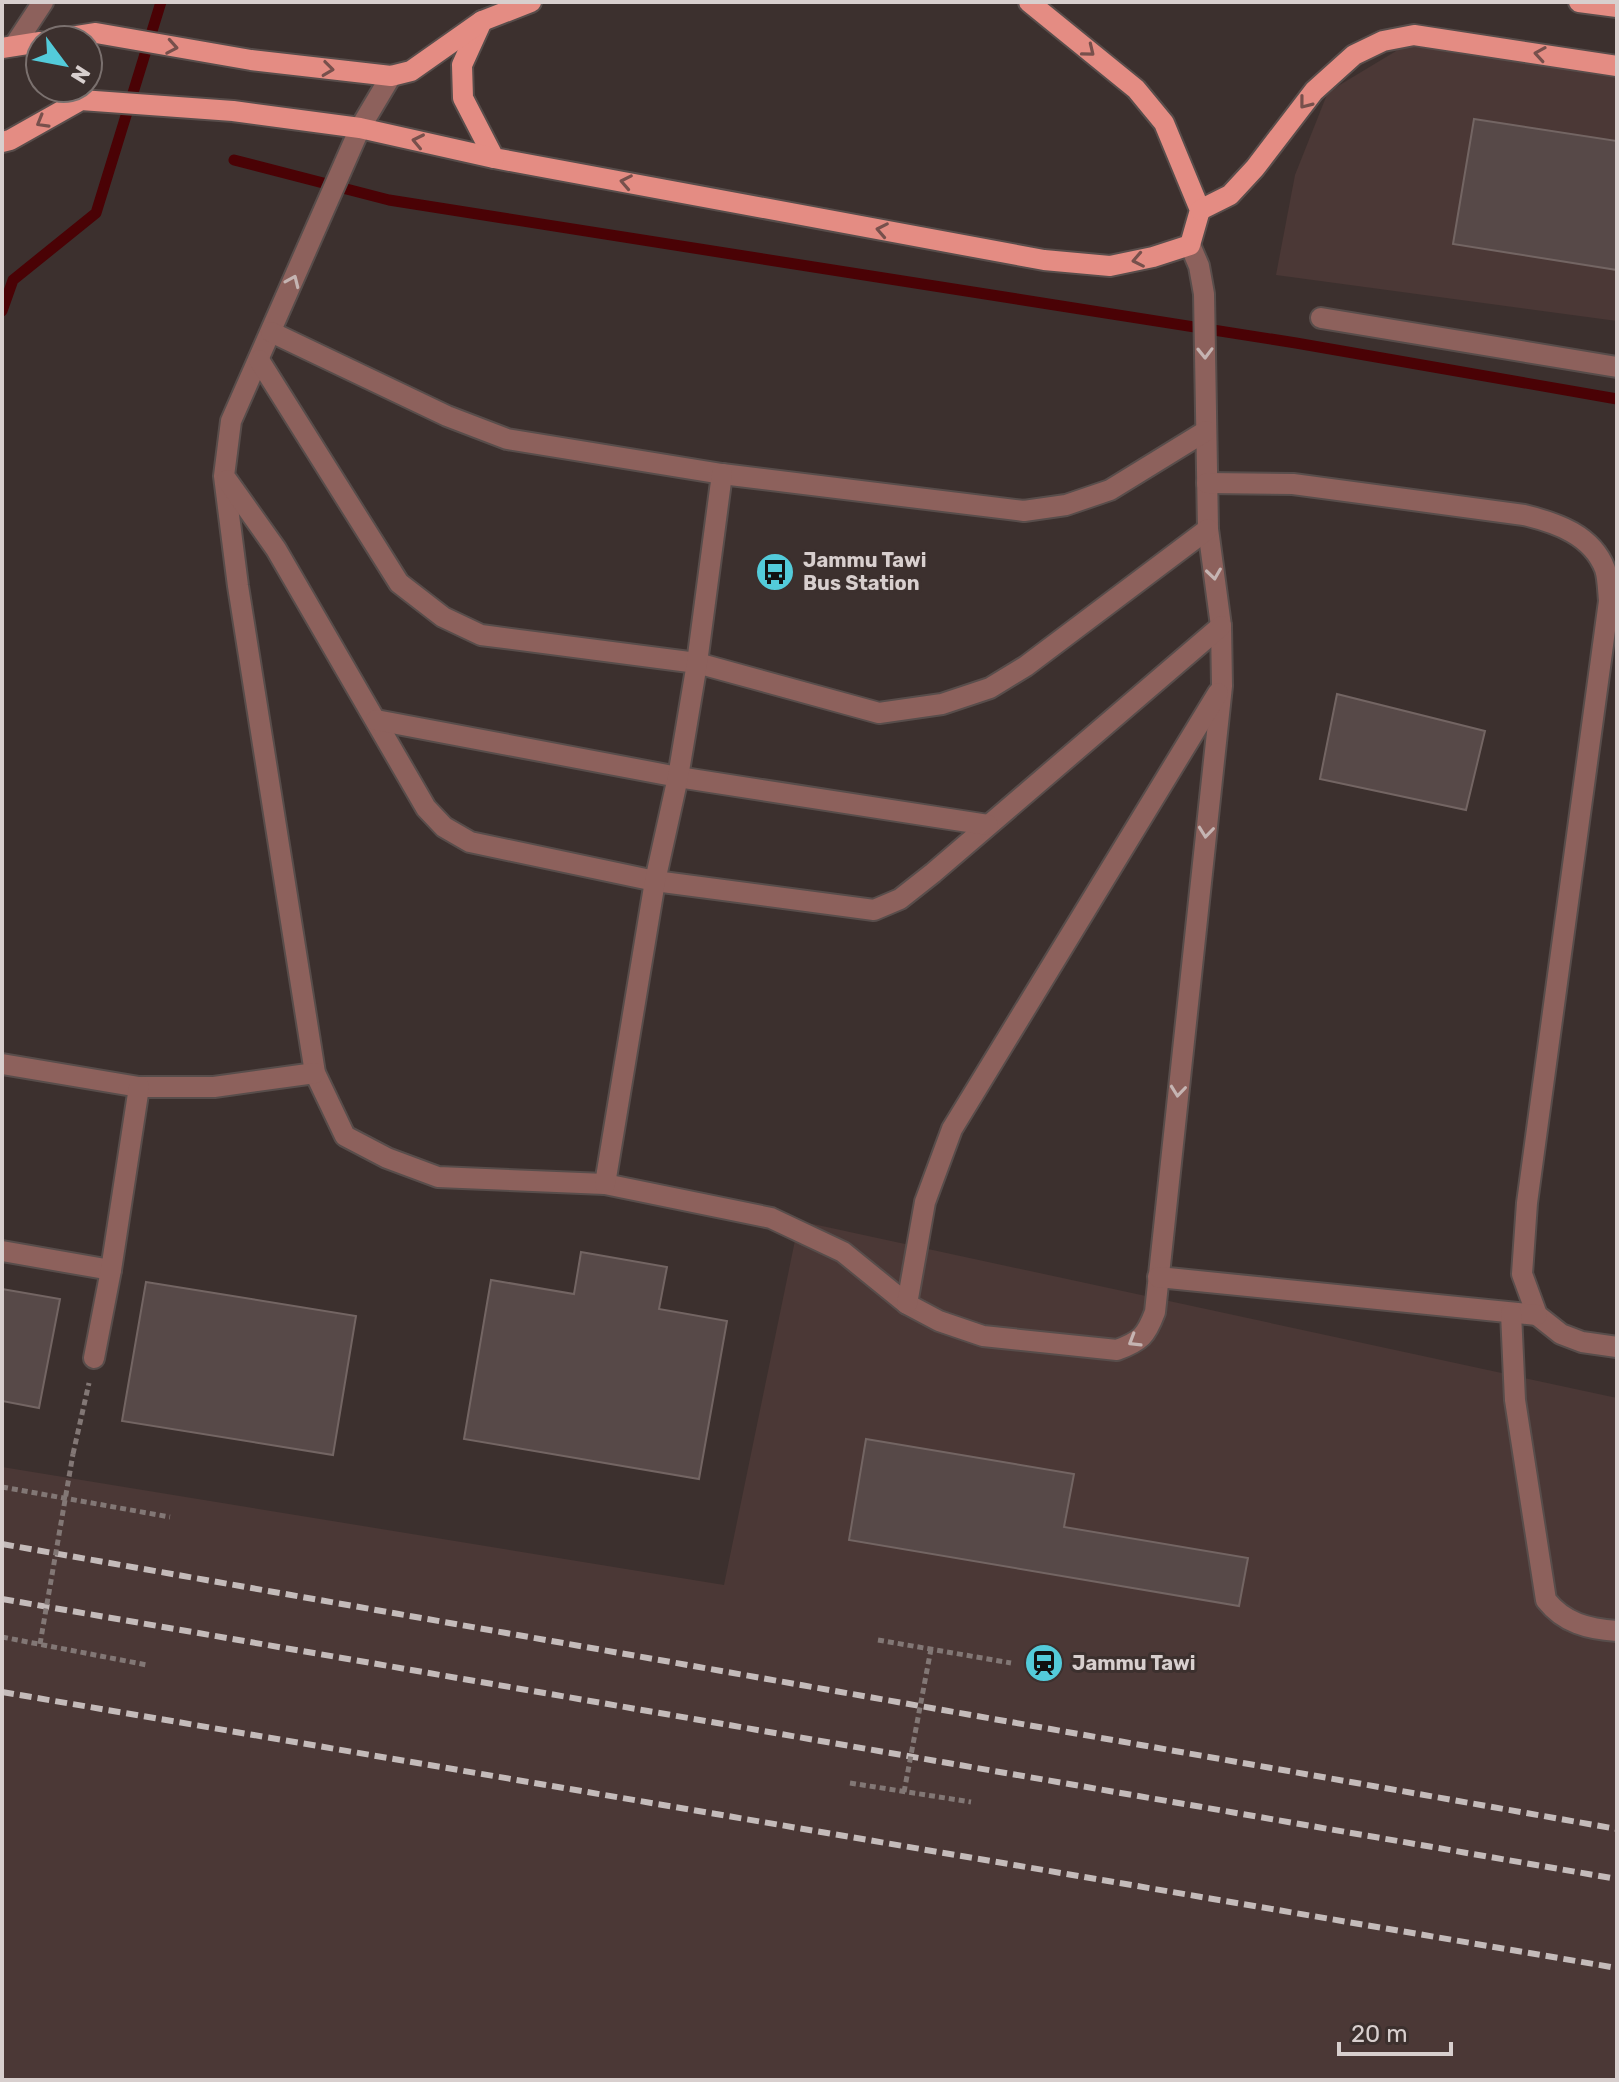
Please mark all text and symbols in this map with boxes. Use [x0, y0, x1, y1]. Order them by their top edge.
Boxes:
north arrow [24, 24, 104, 104]
one-way arrow [166, 37, 179, 54]
one-way arrow [1080, 41, 1095, 56]
one-way arrow [1533, 46, 1547, 63]
text: N [65, 60, 96, 88]
one-way arrow [321, 60, 335, 77]
one-way arrow [1300, 94, 1314, 109]
one-way arrow [36, 112, 51, 128]
one-way arrow [411, 134, 424, 151]
one-way arrow [620, 175, 633, 192]
one-way arrow [875, 222, 889, 239]
one-way arrow [1132, 251, 1146, 268]
one-way arrow [284, 275, 300, 290]
one-way arrow [1196, 347, 1214, 360]
place label: Jammu Tawi Bus Station [803, 548, 926, 595]
bus stop icon: Jammu Tawi Bus Station [754, 551, 796, 593]
one-way arrow [1205, 567, 1222, 580]
one-way arrow [1198, 826, 1215, 839]
one-way arrow [1170, 1085, 1187, 1098]
one-way arrow [1128, 1331, 1143, 1347]
station icon: Jammu Tawi [1023, 1642, 1065, 1684]
place label: Jammu Tawi [1072, 1651, 1195, 1675]
scale bar [1339, 2006, 1451, 2056]
text: 20 m [1351, 2020, 1408, 2048]

